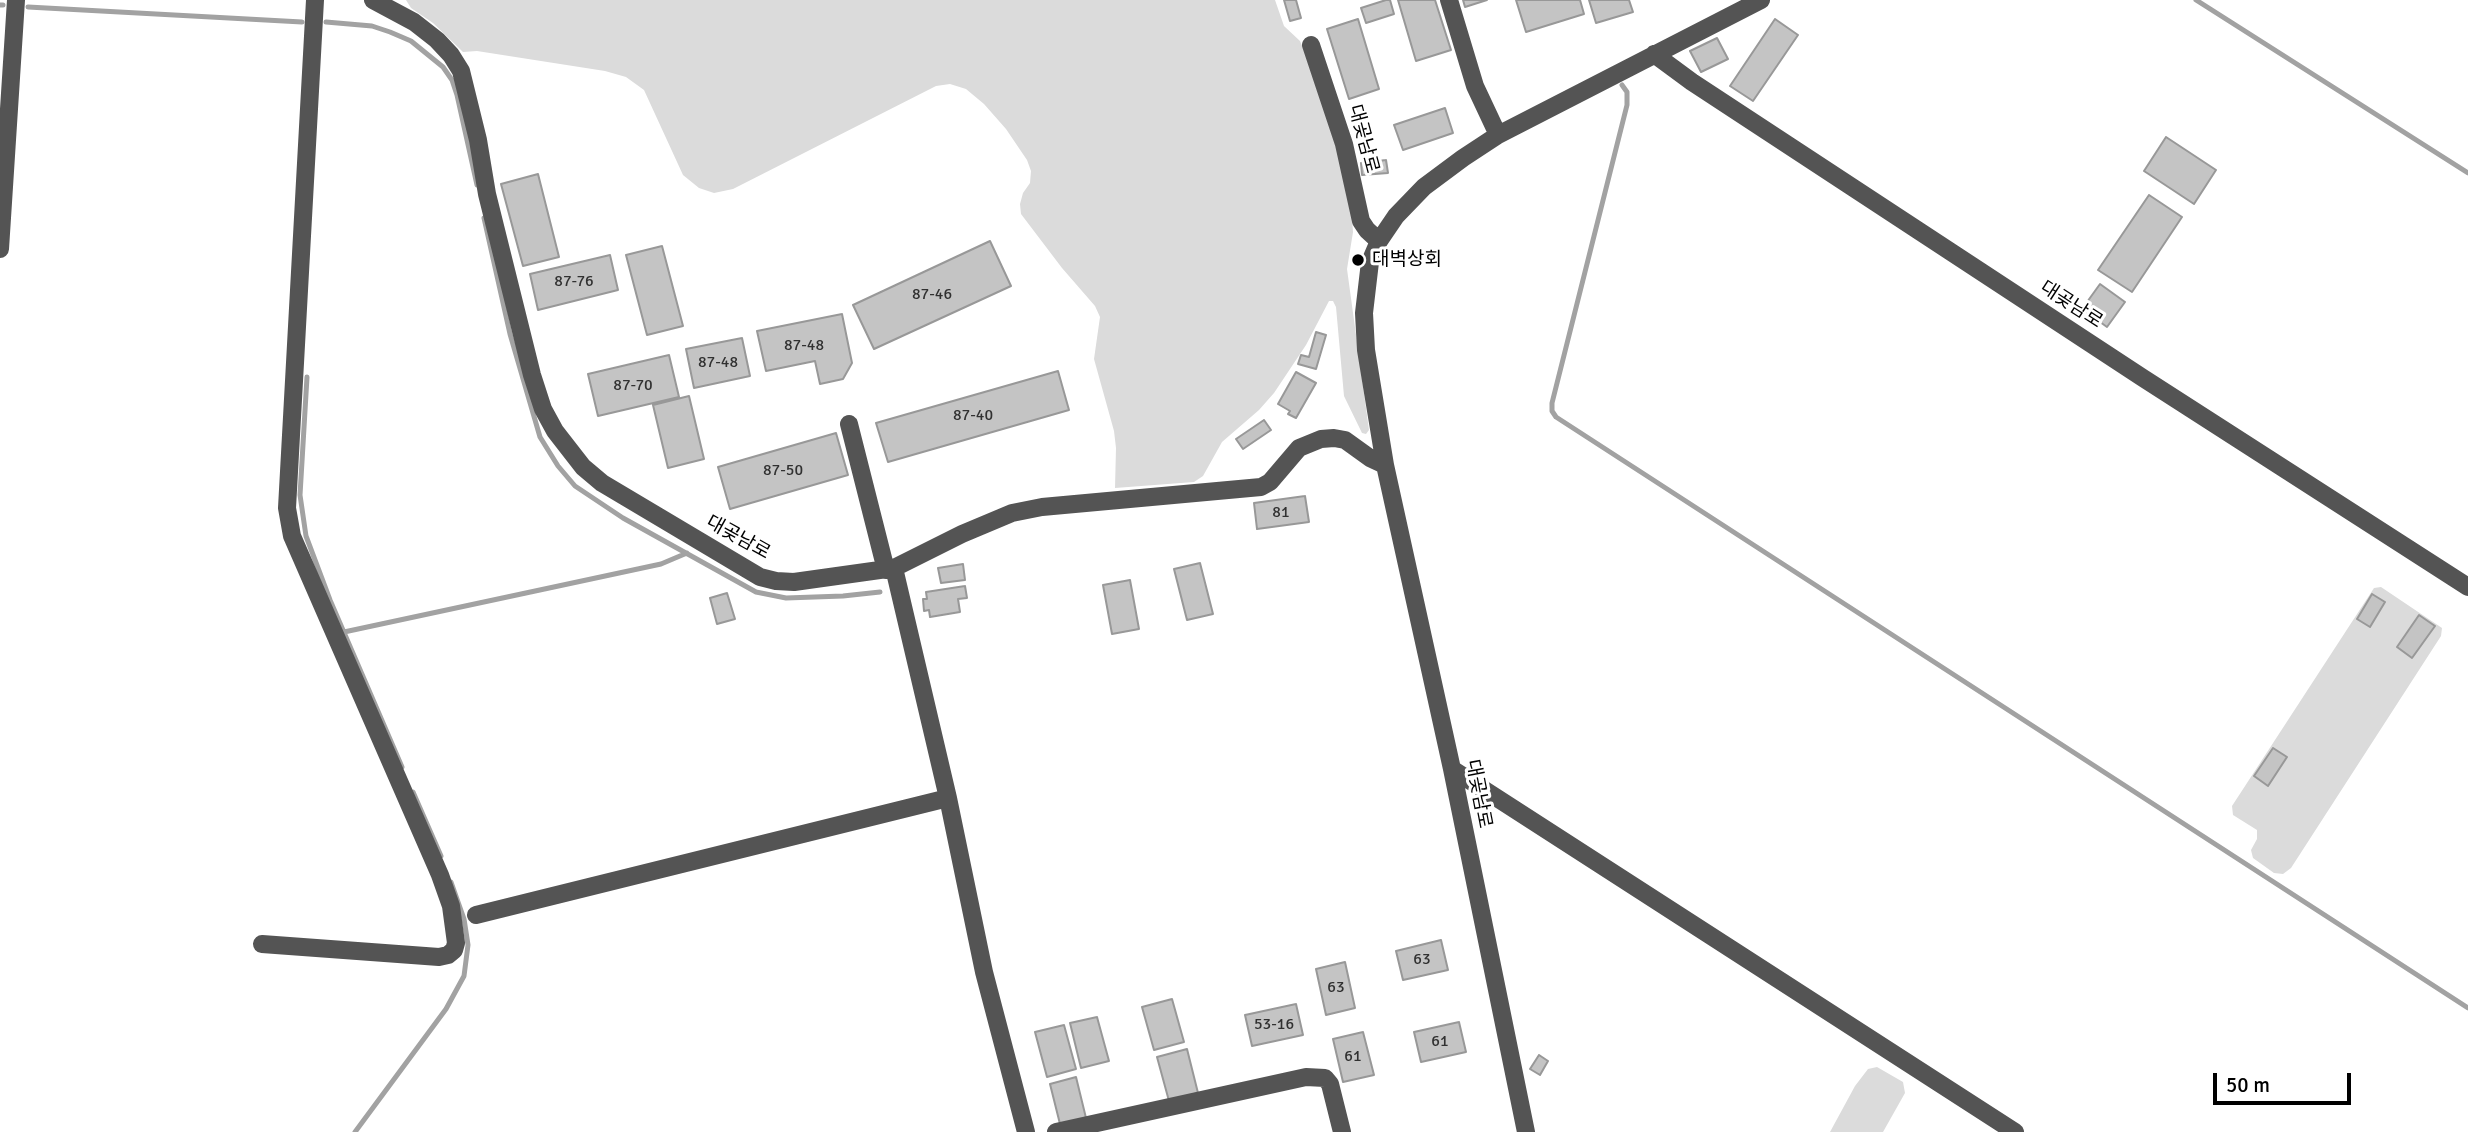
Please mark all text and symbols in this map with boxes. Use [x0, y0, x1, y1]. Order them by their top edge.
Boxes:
street label: 대곶남로 [1343, 102, 1383, 176]
place label: 대벽상회 [1372, 249, 1442, 271]
marker: 대벽상회 [1350, 252, 1366, 268]
house number: 87-76 [554, 272, 594, 292]
street label: 대곶남로 [2035, 276, 2107, 334]
house number: 87-46 [912, 285, 952, 305]
house number: 87-48 [784, 336, 824, 356]
house number: 87-48 [698, 353, 738, 373]
house number: 87-70 [613, 376, 653, 396]
house number: 87-40 [953, 406, 993, 426]
house number: 87-50 [763, 461, 803, 481]
house number: 81 [1272, 503, 1290, 523]
street label: 대곶남로 [702, 511, 774, 565]
street label: 대곶남로 [1460, 758, 1496, 830]
house number: 63 [1413, 950, 1431, 970]
house number: 63 [1327, 978, 1345, 998]
house number: 53-16 [1254, 1015, 1294, 1035]
house number: 61 [1431, 1032, 1449, 1052]
house number: 61 [1344, 1047, 1362, 1067]
scale bar [2216, 1058, 2354, 1102]
text: 50 m [2226, 1072, 2270, 1098]

